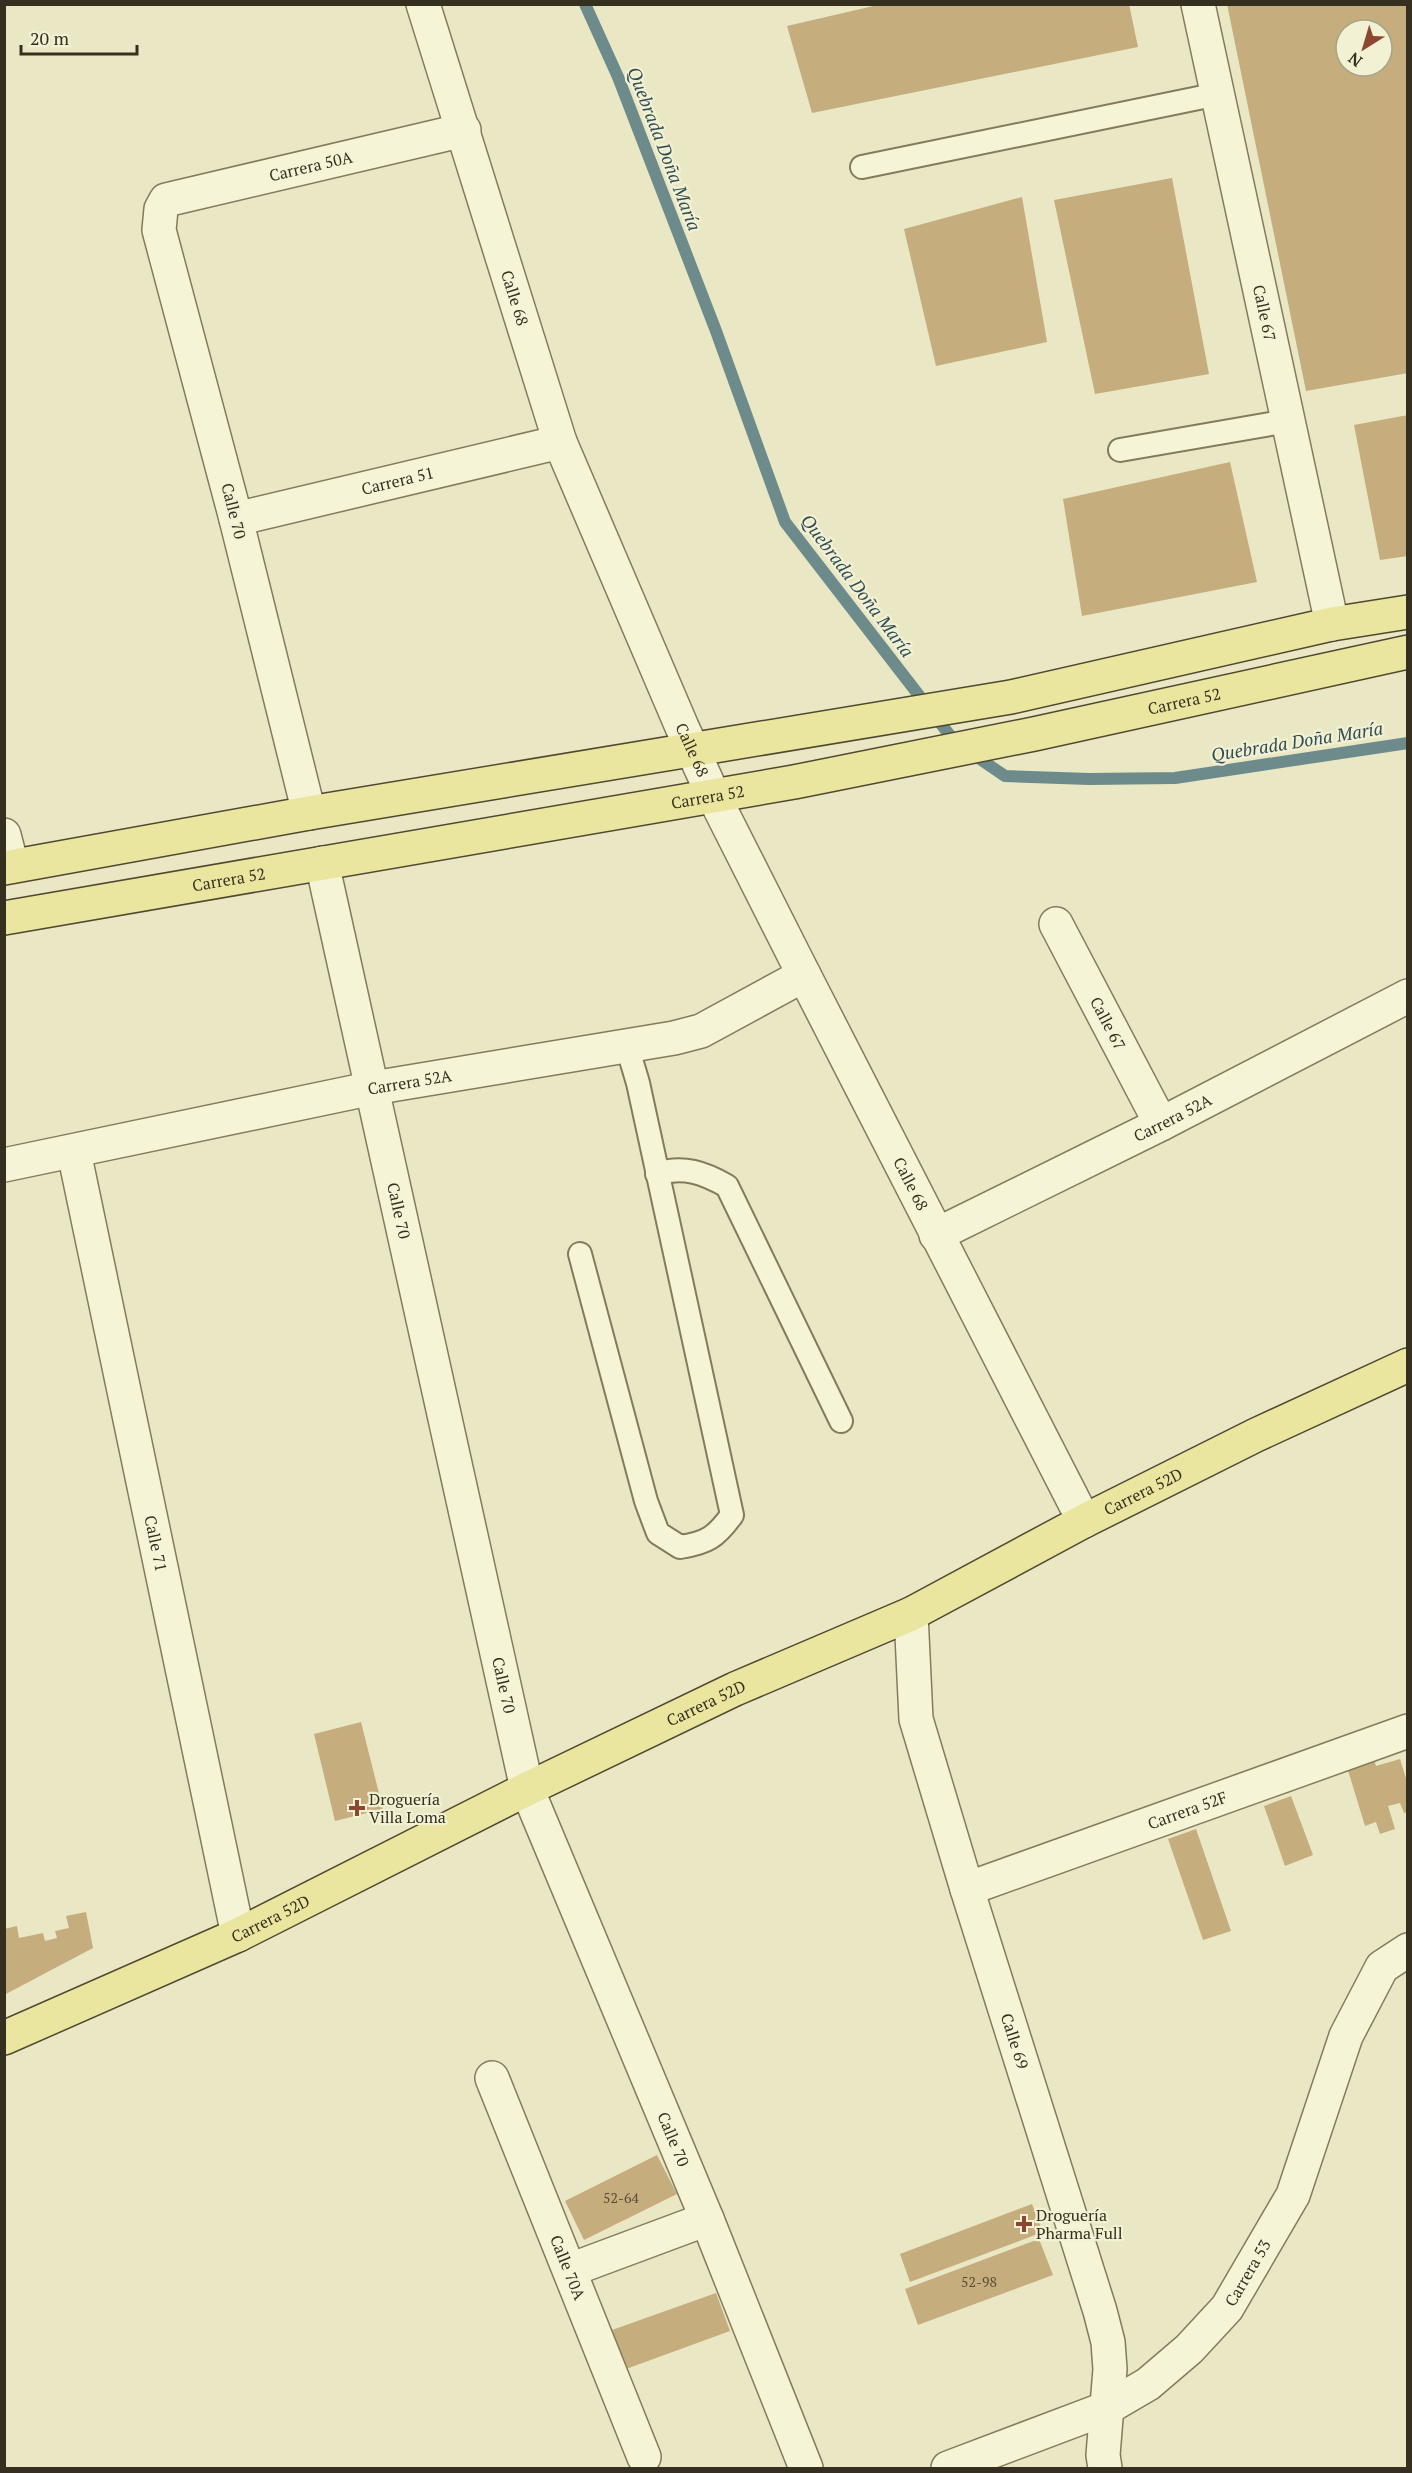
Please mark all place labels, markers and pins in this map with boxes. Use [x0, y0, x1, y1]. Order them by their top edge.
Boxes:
place label: Droguería Villa Loma [369, 1788, 446, 1828]
marker: Droguería Villa Loma [350, 1801, 364, 1815]
place label: Droguería Pharma Full [1036, 2204, 1123, 2244]
marker: Droguería Pharma Full [1017, 2217, 1031, 2231]

